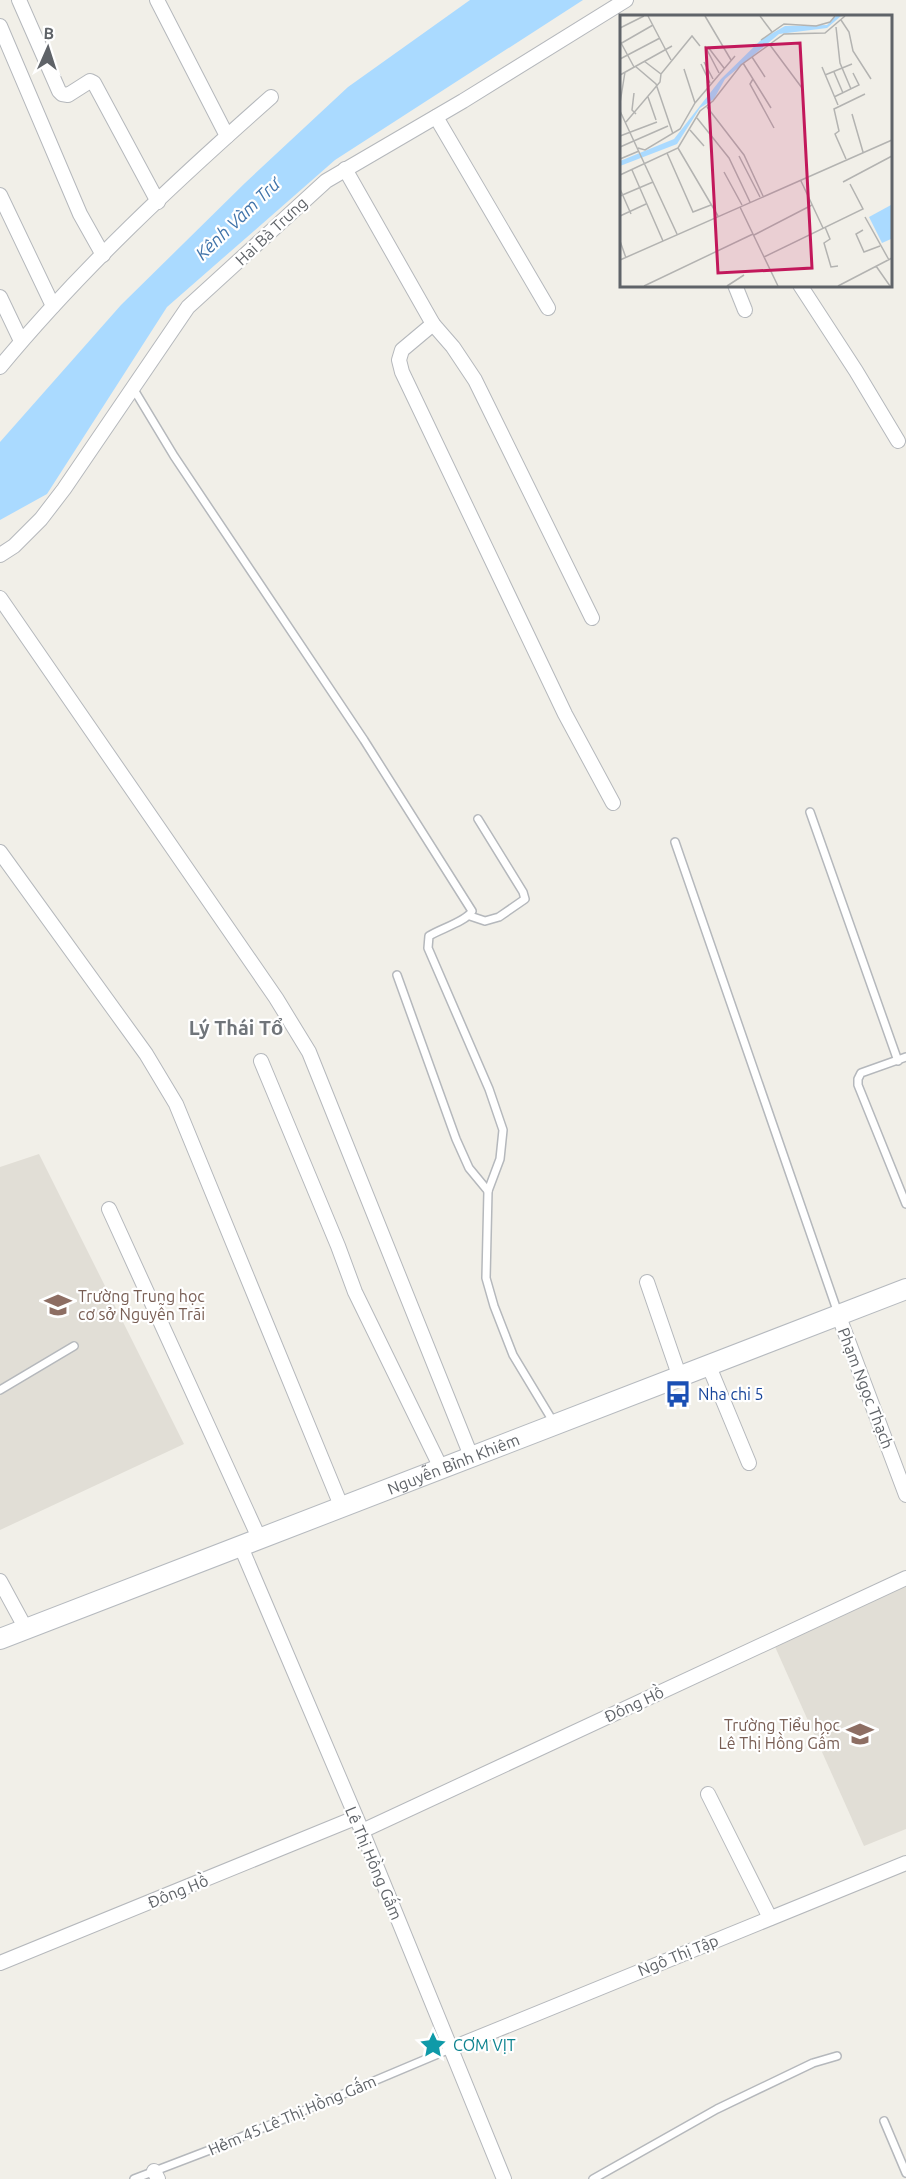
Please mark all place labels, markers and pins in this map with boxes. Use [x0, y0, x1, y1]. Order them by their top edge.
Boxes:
place label: Trường Trung học cơ sở Nguyễn Trãi [78, 1287, 205, 1323]
school or university icon: Trường Trung học cơ sở Nguyễn Trãi [43, 1290, 73, 1320]
bus stop icon: Nha chi 5 [663, 1379, 693, 1409]
place label: Nha chi 5 [698, 1385, 764, 1403]
place label: Trường Tiểu học Lê Thị Hồng Gấm [719, 1716, 841, 1752]
school or university icon: Trường Tiểu học Lê Thị Hồng Gấm [845, 1719, 875, 1749]
place icon: CƠM VỊT [418, 2030, 448, 2060]
place label: CƠM VỊT [453, 2036, 516, 2054]

